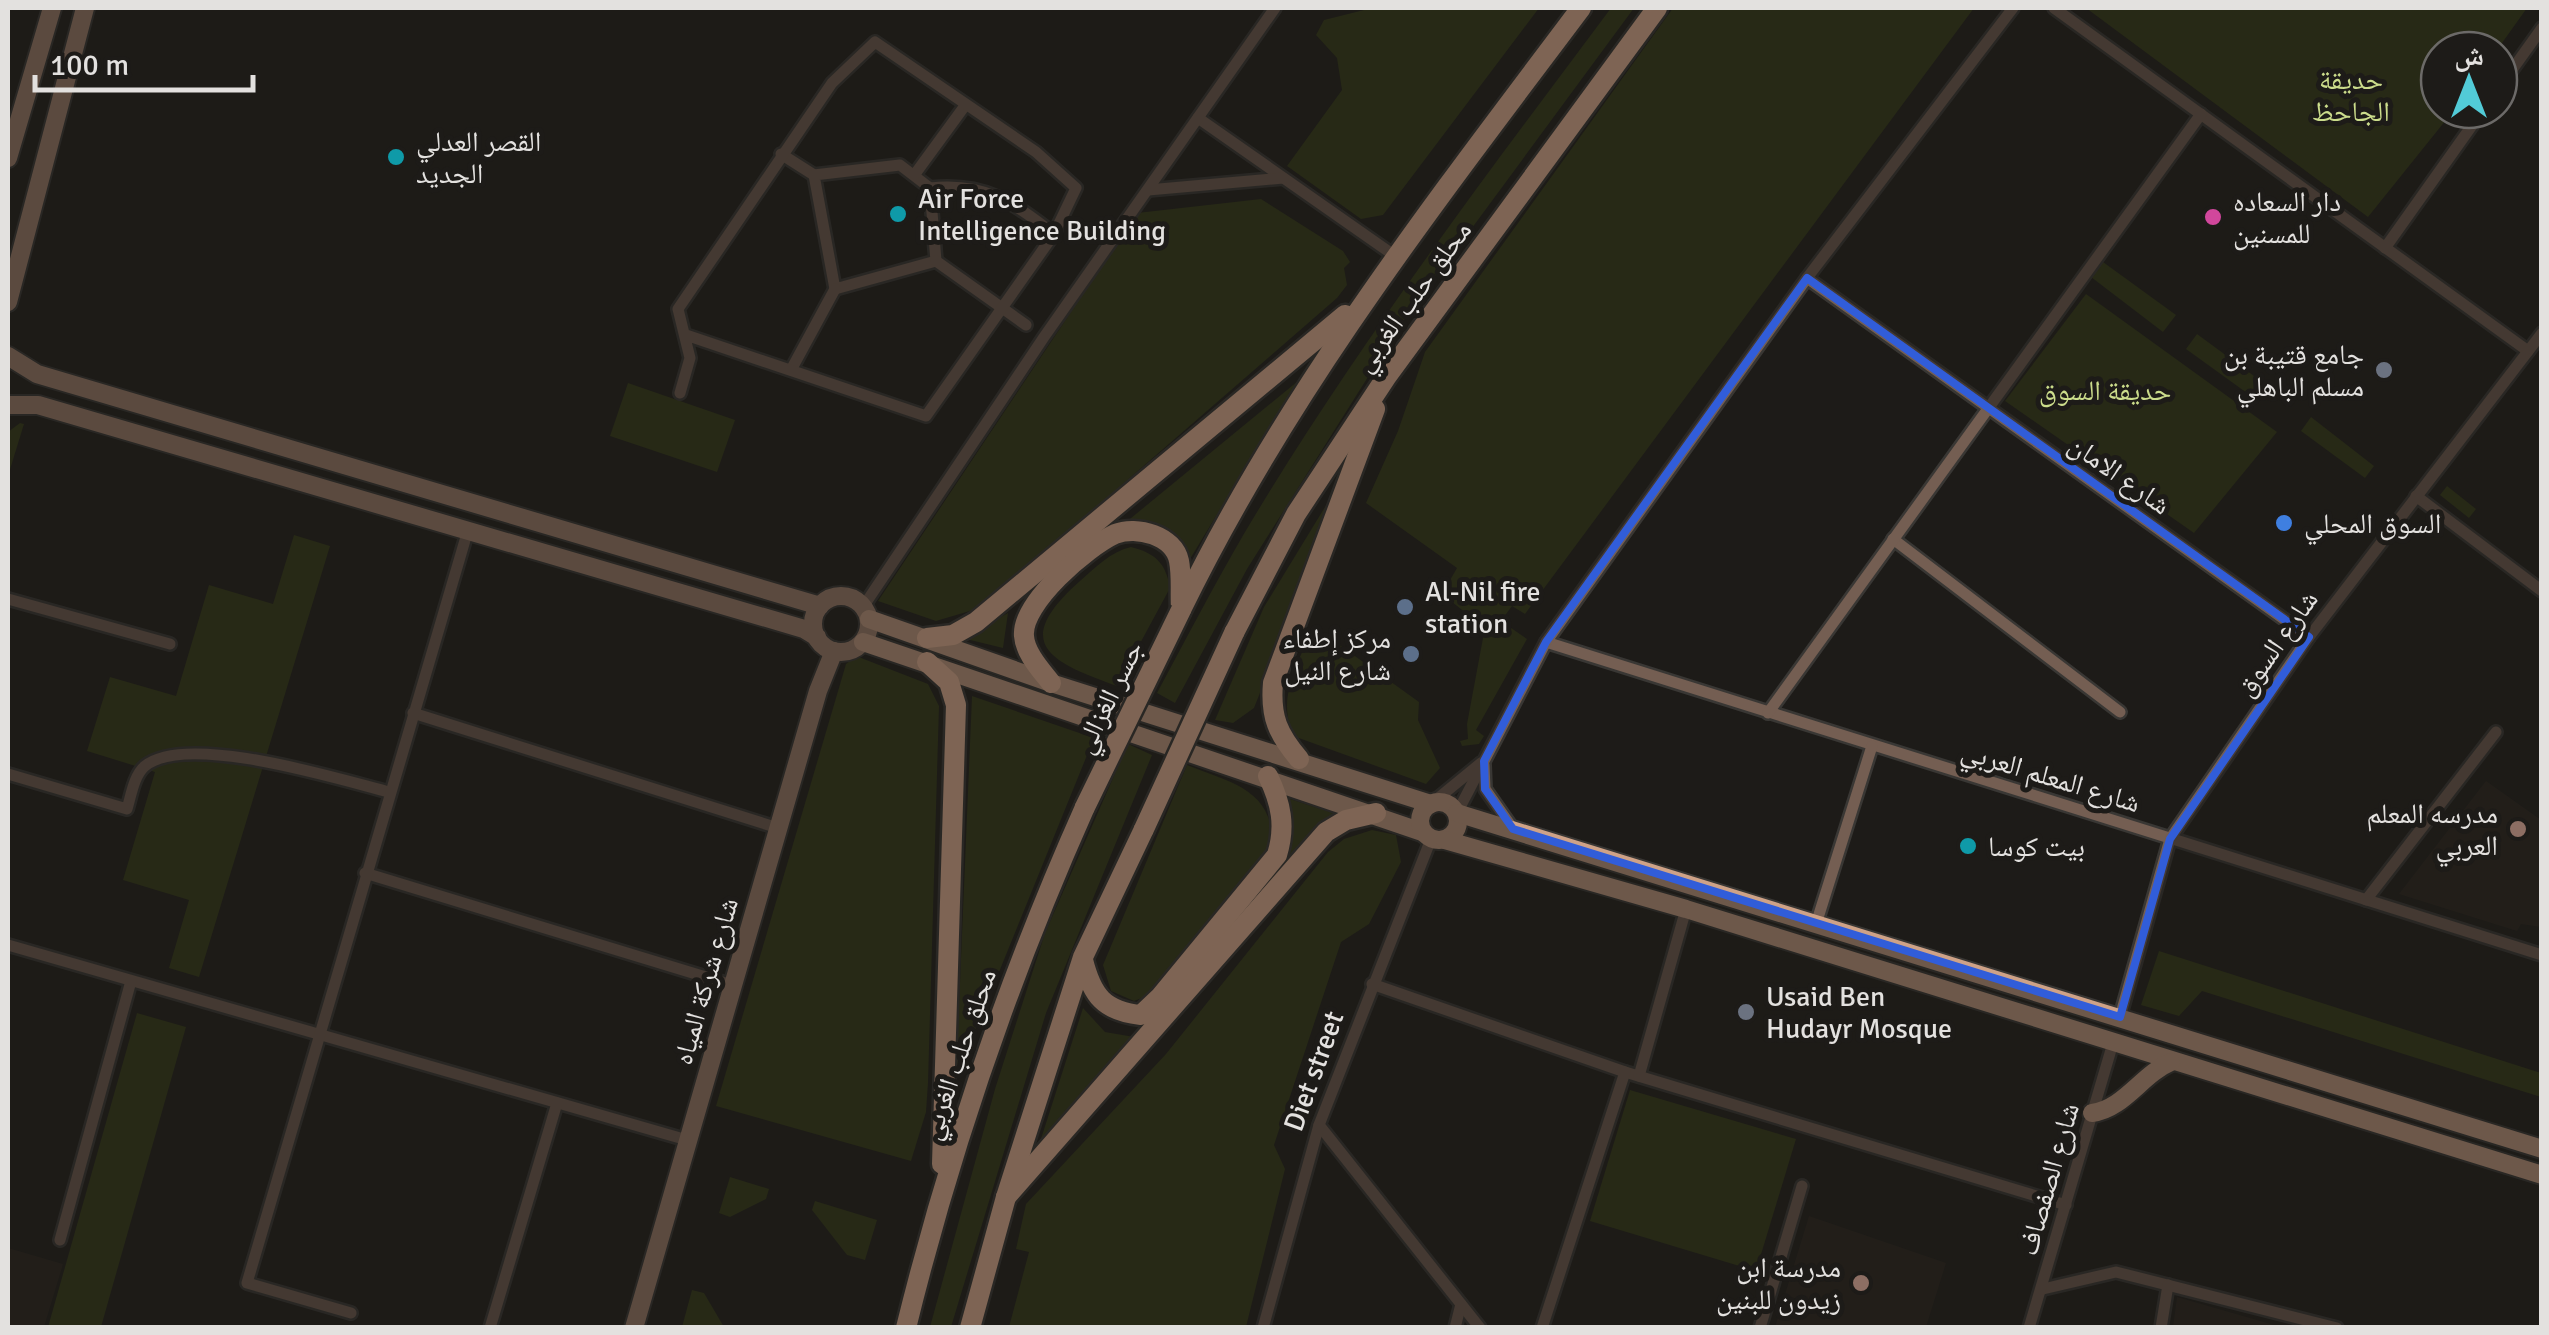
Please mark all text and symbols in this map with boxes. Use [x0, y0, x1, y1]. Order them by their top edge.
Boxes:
scale bar [35, 30, 252, 92]
north arrow [2419, 30, 2519, 130]
text: ش [2454, 39, 2484, 73]
text: 100 m [50, 47, 129, 84]
park label: حديقة الجاحظ [2312, 63, 2390, 129]
place label: القصر العدلي الجديد [416, 125, 541, 191]
marker: القصر العدلي الجديد [385, 146, 407, 168]
place label: Air Force Intelligence Building [918, 182, 1166, 248]
place label: دار السعاده للمسنين [2233, 185, 2341, 251]
marker: Air Force Intelligence Building [887, 203, 909, 225]
marker: دار السعاده للمسنين [2202, 206, 2224, 228]
street label: محلق حلب الغربي [1347, 214, 1483, 382]
place label: جامع قتيبة بن مسلم الباهلي [2224, 338, 2364, 409]
marker: جامع قتيبة بن مسلم الباهلي [2373, 359, 2395, 381]
park label: حديقة السوق [2039, 374, 2171, 408]
street label: شارع الامان [2062, 427, 2177, 522]
place label: السوق المحلي [2304, 507, 2441, 546]
marker: السوق المحلي [2273, 512, 2295, 534]
place label: Al-Nil fire station [1425, 575, 1541, 641]
street label: شارع السوق [2228, 584, 2326, 703]
marker: Al-Nil fire station [1394, 596, 1416, 618]
place label: مركز إطفاء شارع النيل [1283, 622, 1391, 688]
street label: جسر الغزالي [1067, 636, 1155, 762]
marker: مركز إطفاء شارع النيل [1400, 643, 1422, 665]
street label: شارع المعلم العربي [1956, 734, 2144, 825]
place label: مدرسه المعلم العربي [2367, 797, 2498, 868]
marker: مدرسه المعلم العربي [2507, 818, 2529, 840]
place label: بيت كوسا [1988, 830, 2085, 864]
marker: بيت كوسا [1957, 835, 1979, 857]
street label: شارع شركة المياه [666, 894, 746, 1069]
street label: محلق حلب الغربي [914, 964, 1009, 1146]
place label: Usaid Ben Hudayr Mosque [1766, 980, 1952, 1046]
marker: Usaid Ben Hudayr Mosque [1735, 1001, 1757, 1023]
street label: Diet street [1277, 1006, 1351, 1136]
street label: شارع الصفصاف [2011, 1099, 2087, 1260]
place label: مدرسة ابن زيدون للبنين [1716, 1251, 1841, 1317]
marker: مدرسة ابن زيدون للبنين [1850, 1272, 1872, 1294]

